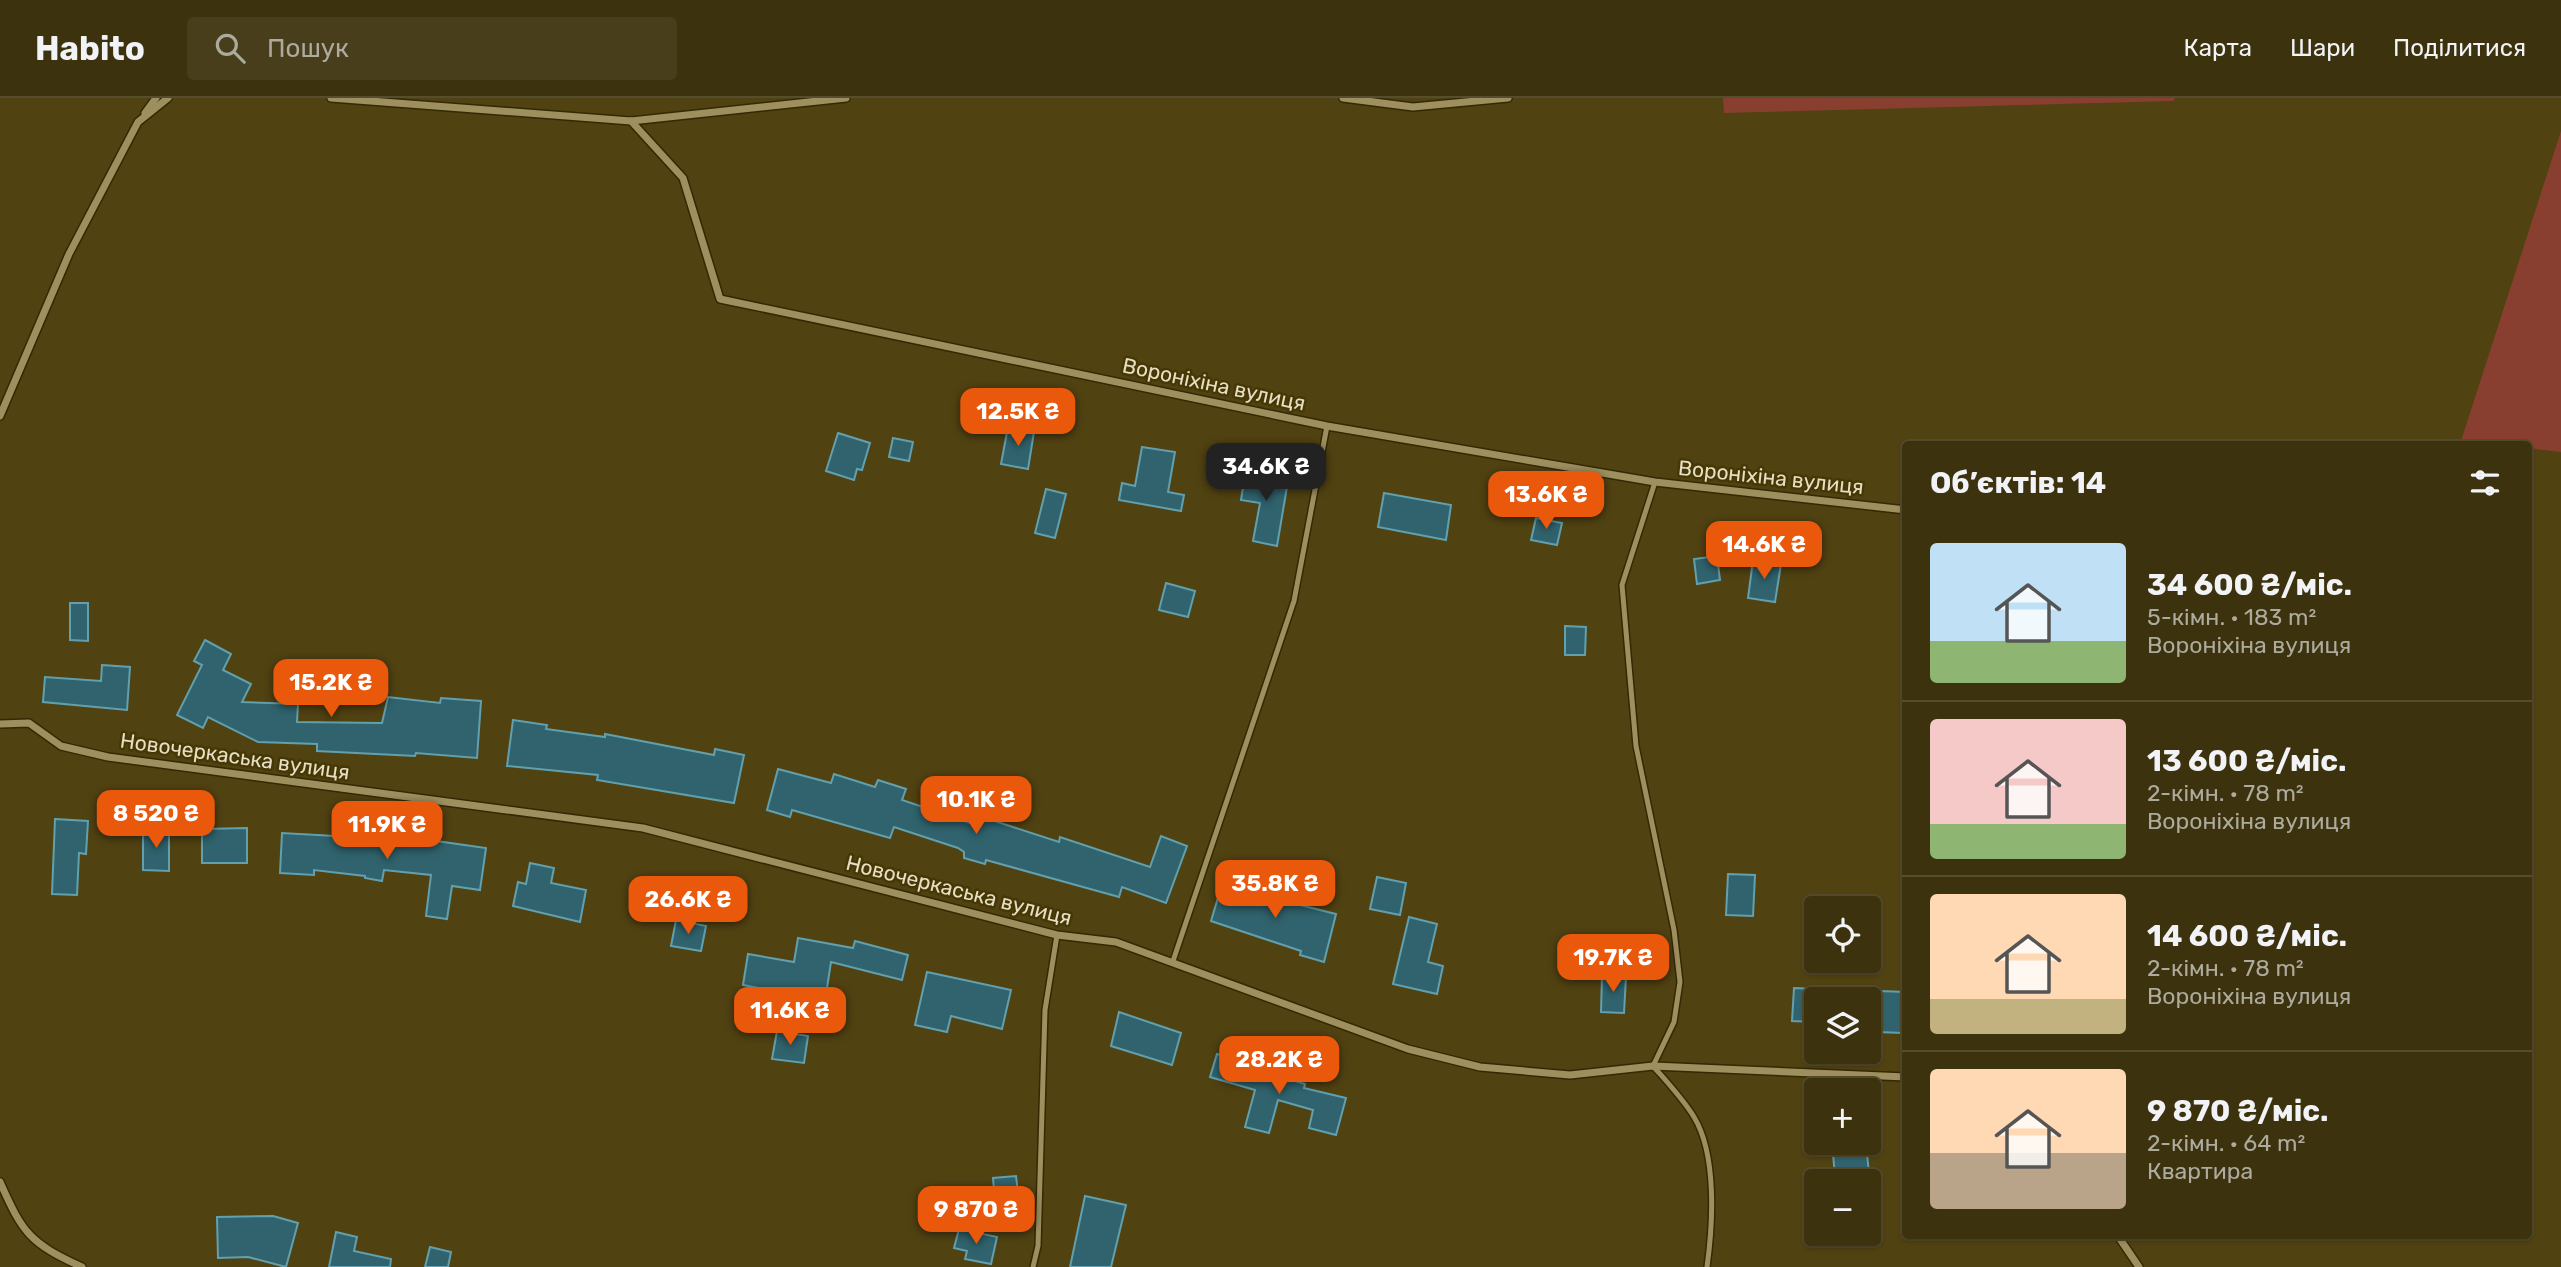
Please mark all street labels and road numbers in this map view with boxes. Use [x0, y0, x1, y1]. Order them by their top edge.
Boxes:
street label: Вороніхіна вулиця [1120, 352, 1308, 416]
street label: Вороніхіна вулиця [1677, 455, 1865, 499]
street label: Новочеркаська вулиця [119, 727, 351, 785]
street label: Новочеркаська вулиця [844, 850, 1074, 930]

